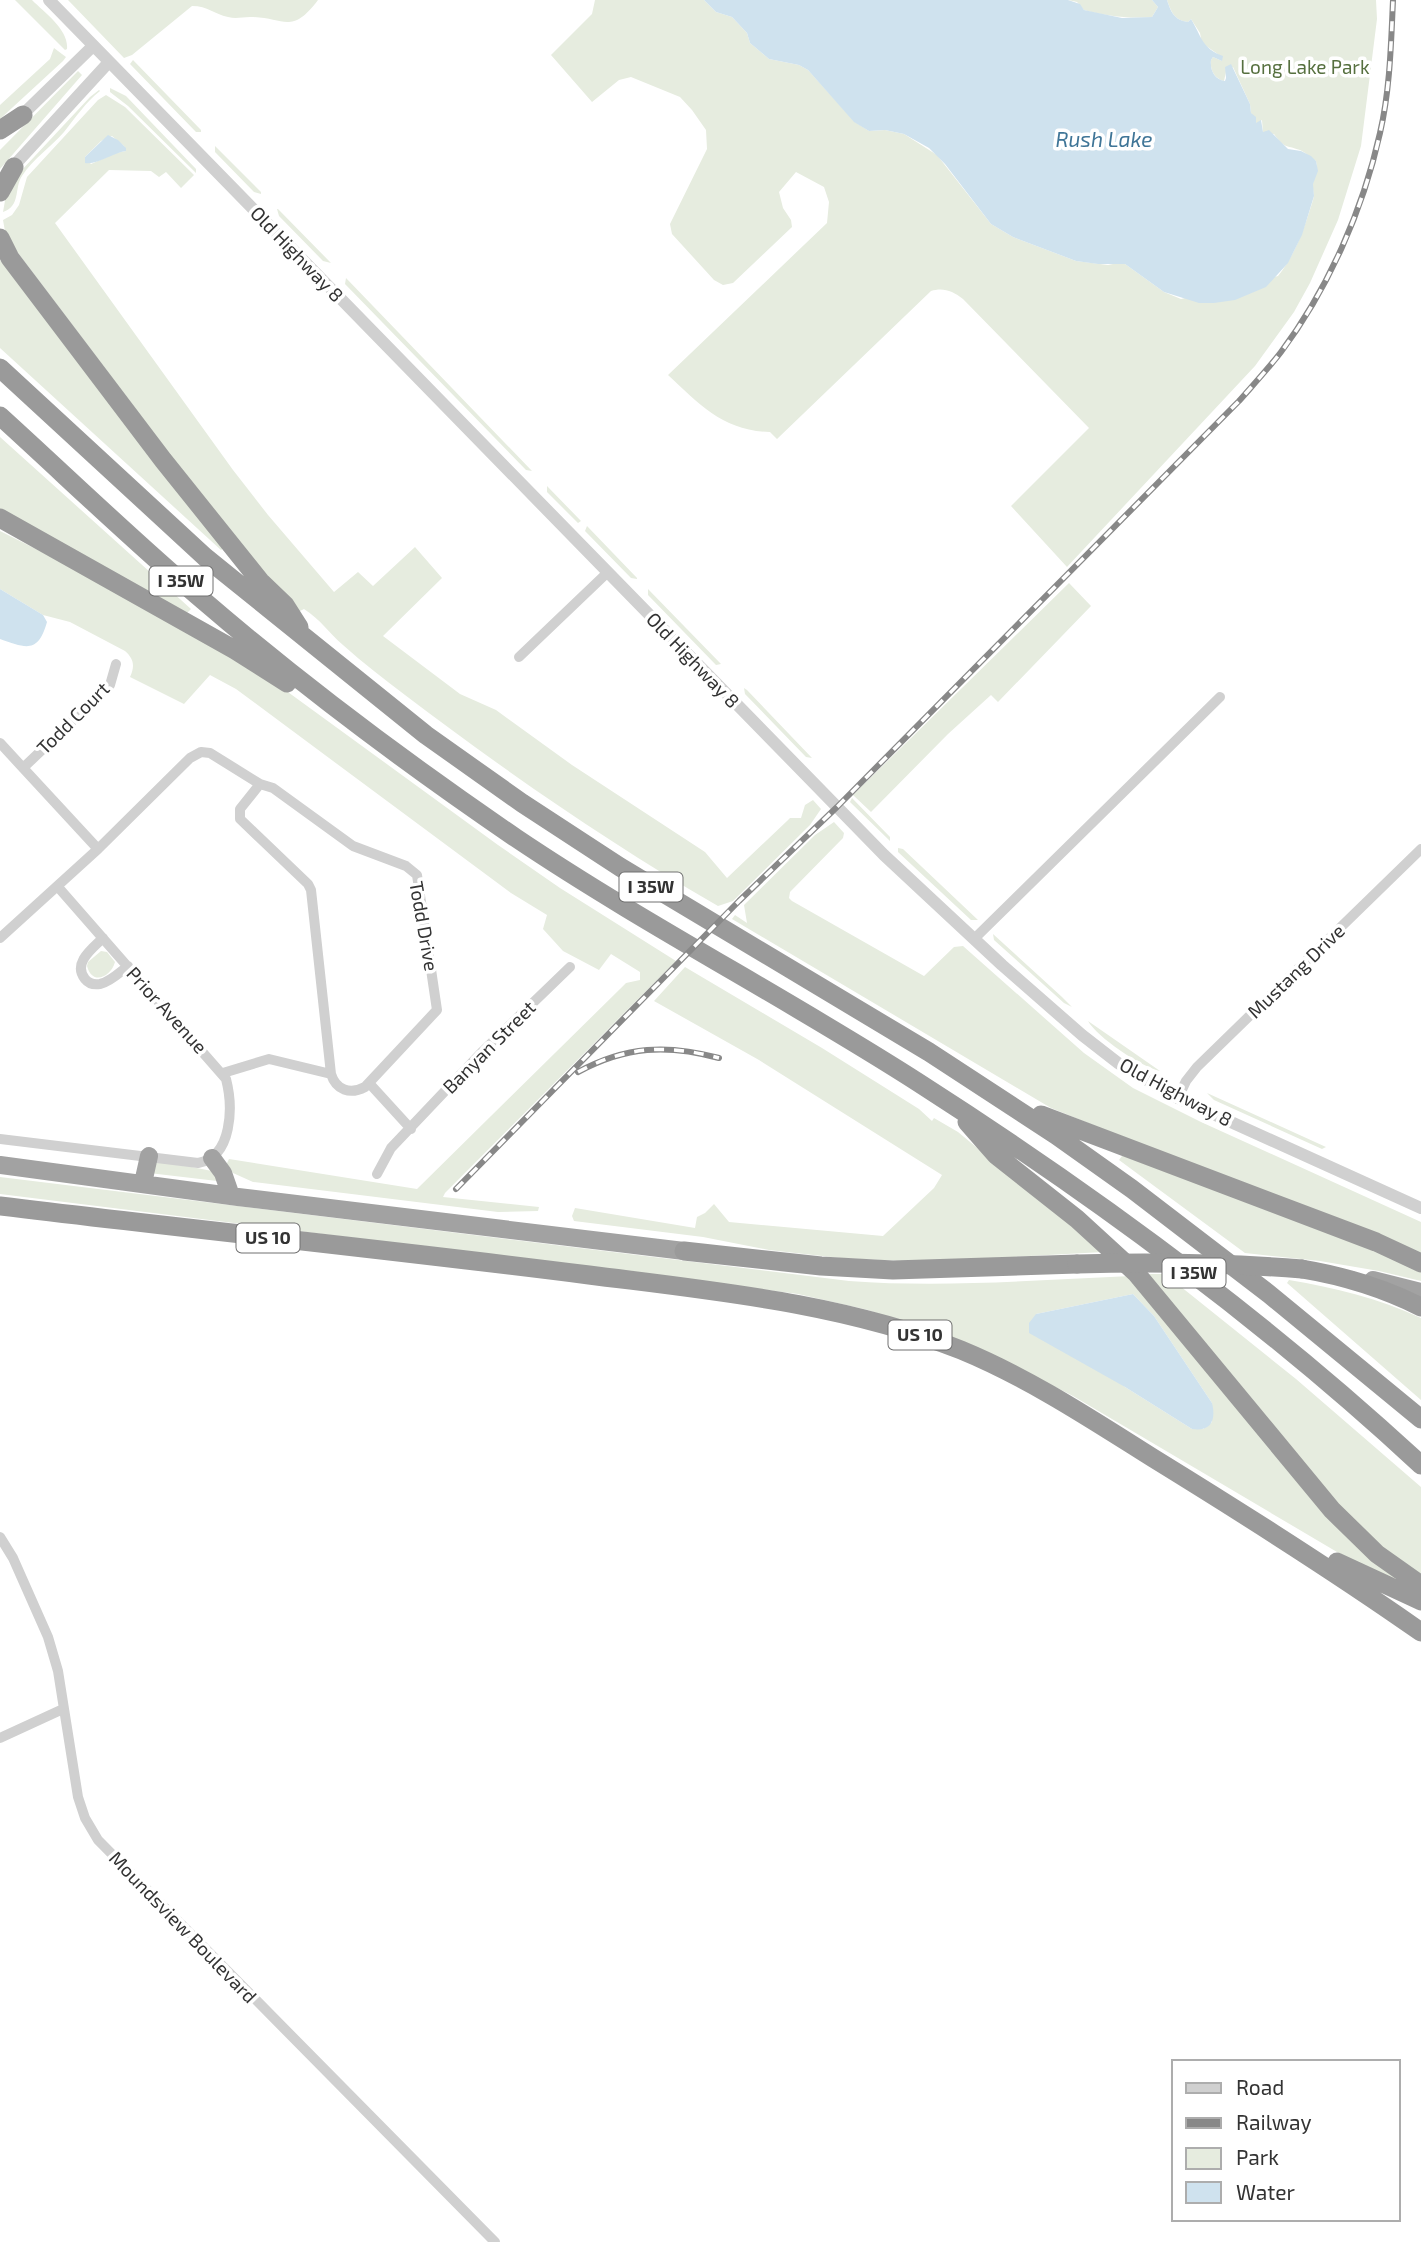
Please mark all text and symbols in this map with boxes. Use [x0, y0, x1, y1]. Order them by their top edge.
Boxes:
park label: Long Lake Park [1240, 55, 1370, 78]
water label: Rush Lake [1055, 126, 1153, 151]
street label: Old Highway 8 [246, 201, 349, 306]
road number: I 35W [150, 566, 212, 596]
street label: Old Highway 8 [642, 607, 745, 712]
street label: Todd Court [32, 677, 114, 759]
road number: I 35W [620, 872, 682, 902]
street label: Todd Drive [405, 879, 444, 973]
street label: Mustang Drive [1242, 919, 1349, 1023]
street label: Prior Avenue [122, 961, 212, 1058]
street label: Banyan Street [437, 995, 540, 1098]
street label: Old Highway 8 [1116, 1052, 1236, 1131]
road number: US 10 [236, 1224, 300, 1252]
road number: I 35W [1162, 1258, 1226, 1288]
road number: US 10 [888, 1320, 951, 1350]
street label: Moundsview Boulevard [105, 1846, 262, 2007]
legend [1172, 2060, 1400, 2221]
text: Road [1236, 2074, 1284, 2099]
text: Railway [1236, 2109, 1312, 2134]
text: Park [1236, 2144, 1279, 2169]
text: Water [1236, 2179, 1295, 2204]

